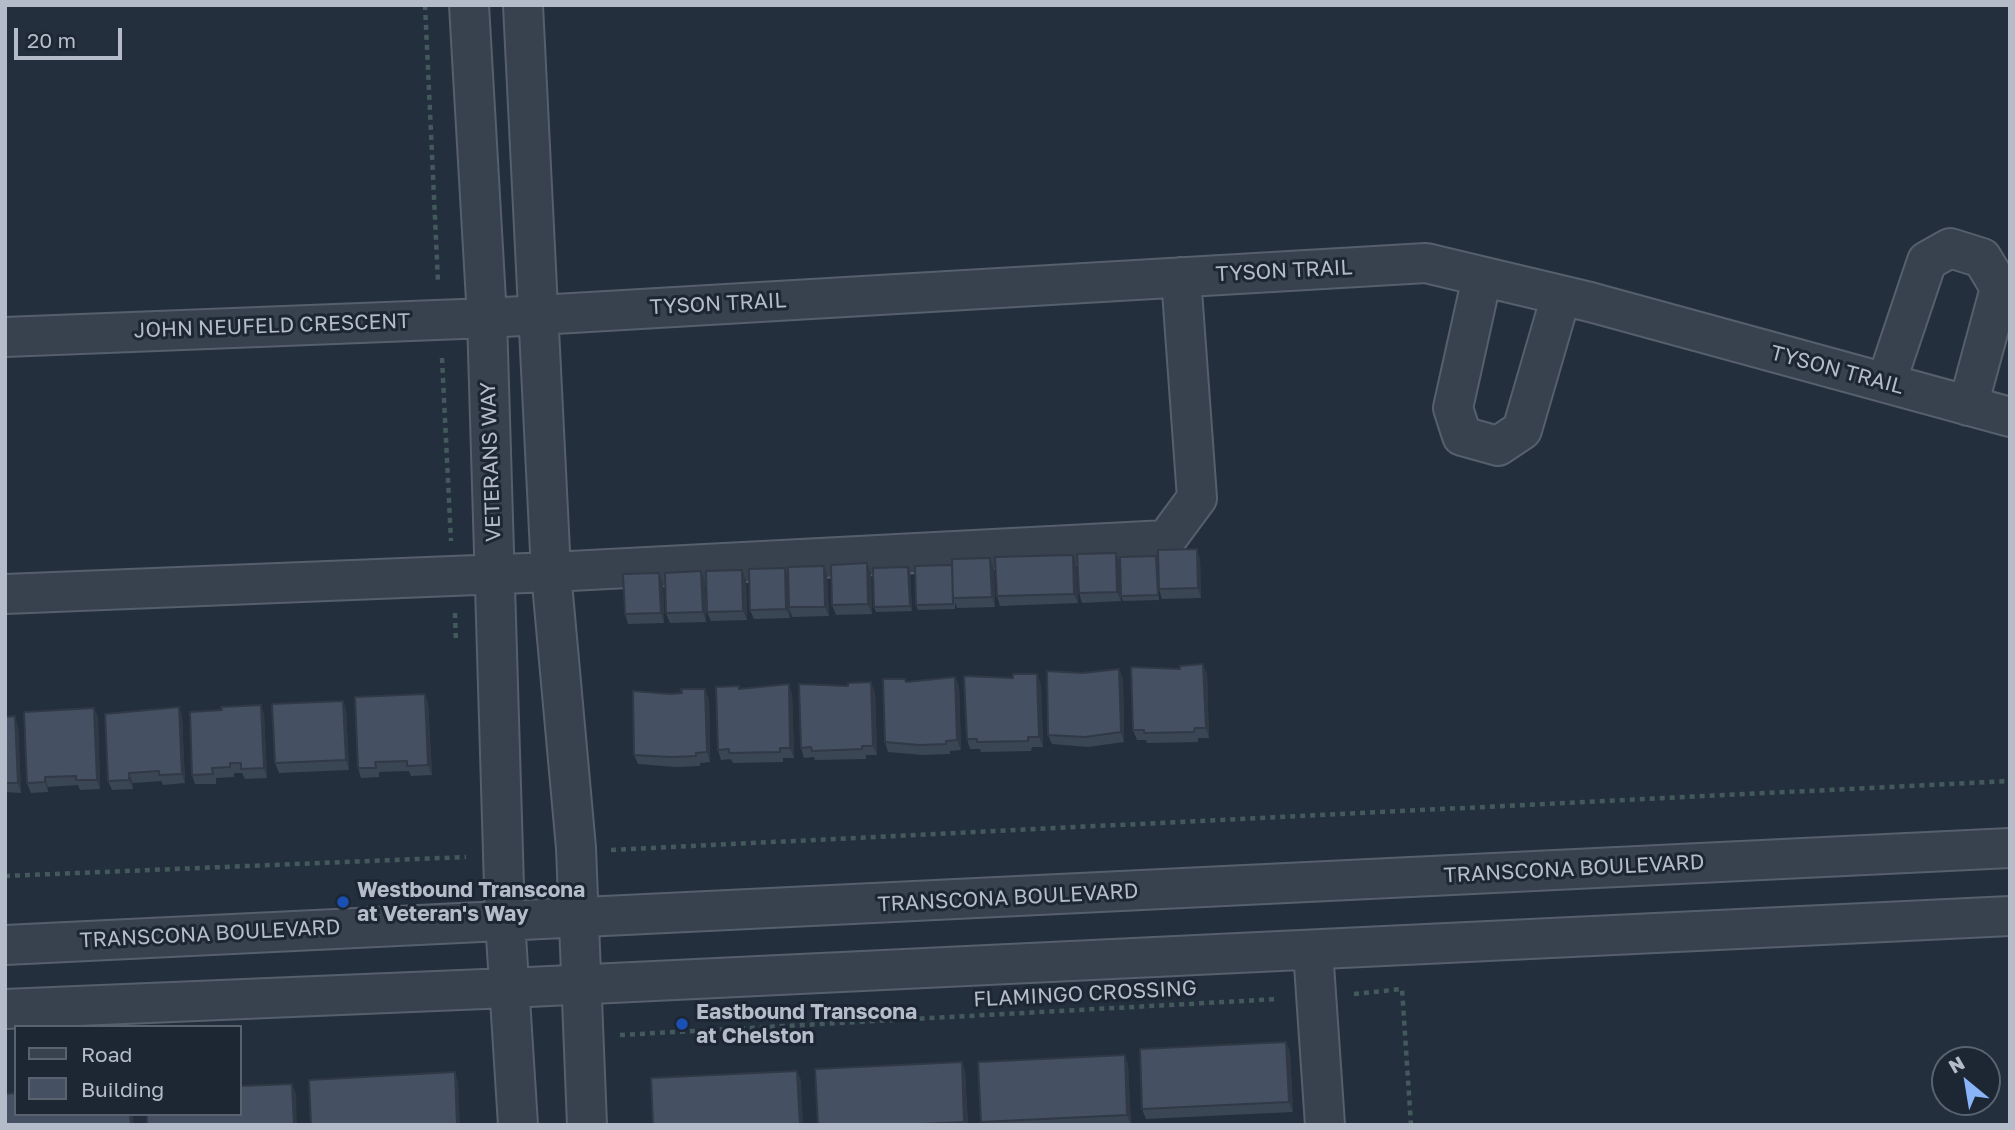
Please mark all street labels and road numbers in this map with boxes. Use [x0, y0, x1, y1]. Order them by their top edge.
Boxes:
street label: TYSON TRAIL [1215, 255, 1353, 287]
street label: TYSON TRAIL [649, 288, 787, 320]
street label: JOHN NEUFELD CRESCENT [133, 309, 411, 343]
street label: TYSON TRAIL [1768, 340, 1906, 400]
street label: VETERANS WAY [476, 381, 506, 543]
street label: TRANSCONA BOULEVARD [1443, 850, 1705, 888]
street label: TRANSCONA BOULEVARD [877, 879, 1139, 917]
street label: TRANSCONA BOULEVARD [79, 915, 341, 953]
street label: FLAMINGO CROSSING [973, 976, 1197, 1012]

